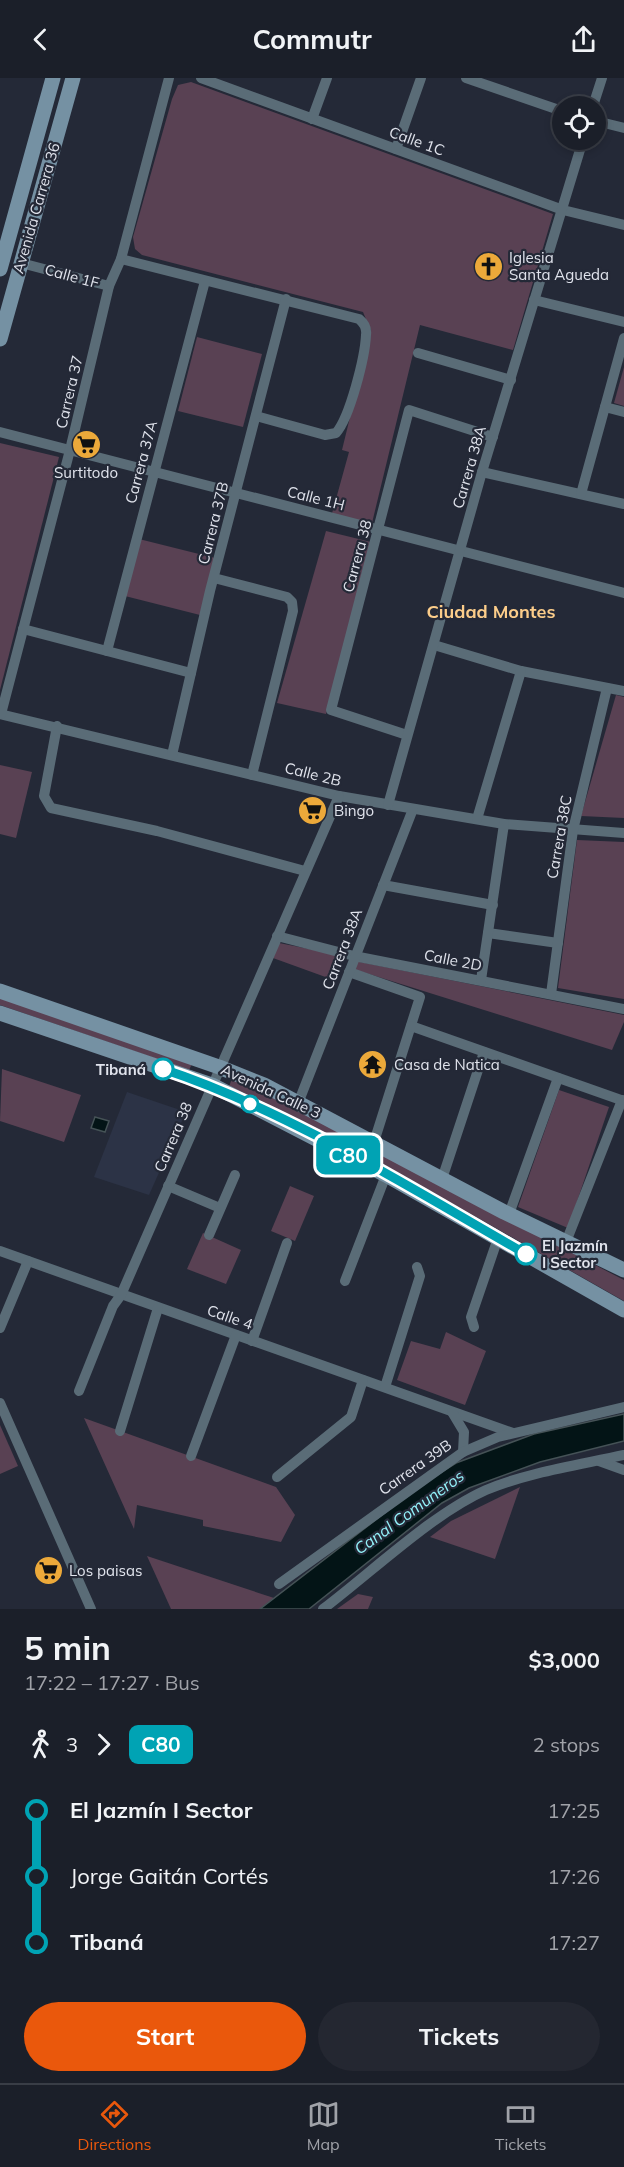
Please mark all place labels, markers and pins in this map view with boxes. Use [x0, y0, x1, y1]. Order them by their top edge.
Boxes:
place label: Iglesia Santa Agueda [509, 248, 609, 284]
church icon: Iglesia Santa Agueda [472, 250, 504, 282]
supermarket icon: Surtitodo [70, 429, 102, 461]
place label: Surtitodo [54, 463, 118, 482]
supermarket icon: Bingo [297, 794, 329, 826]
place label: Bingo [334, 801, 374, 820]
temple icon: Casa de Natica [357, 1048, 389, 1080]
place label: Casa de Natica [394, 1055, 500, 1074]
marker: Tibaná [152, 1058, 174, 1080]
place label: Tibaná [96, 1060, 146, 1079]
unlabelled marker [241, 1095, 259, 1113]
place label: El Jazmín I Sector [542, 1236, 608, 1272]
marker: El Jazmín I Sector [515, 1243, 537, 1265]
supermarket icon: Los paisas [32, 1554, 64, 1586]
place label: Los paisas [69, 1561, 142, 1580]

